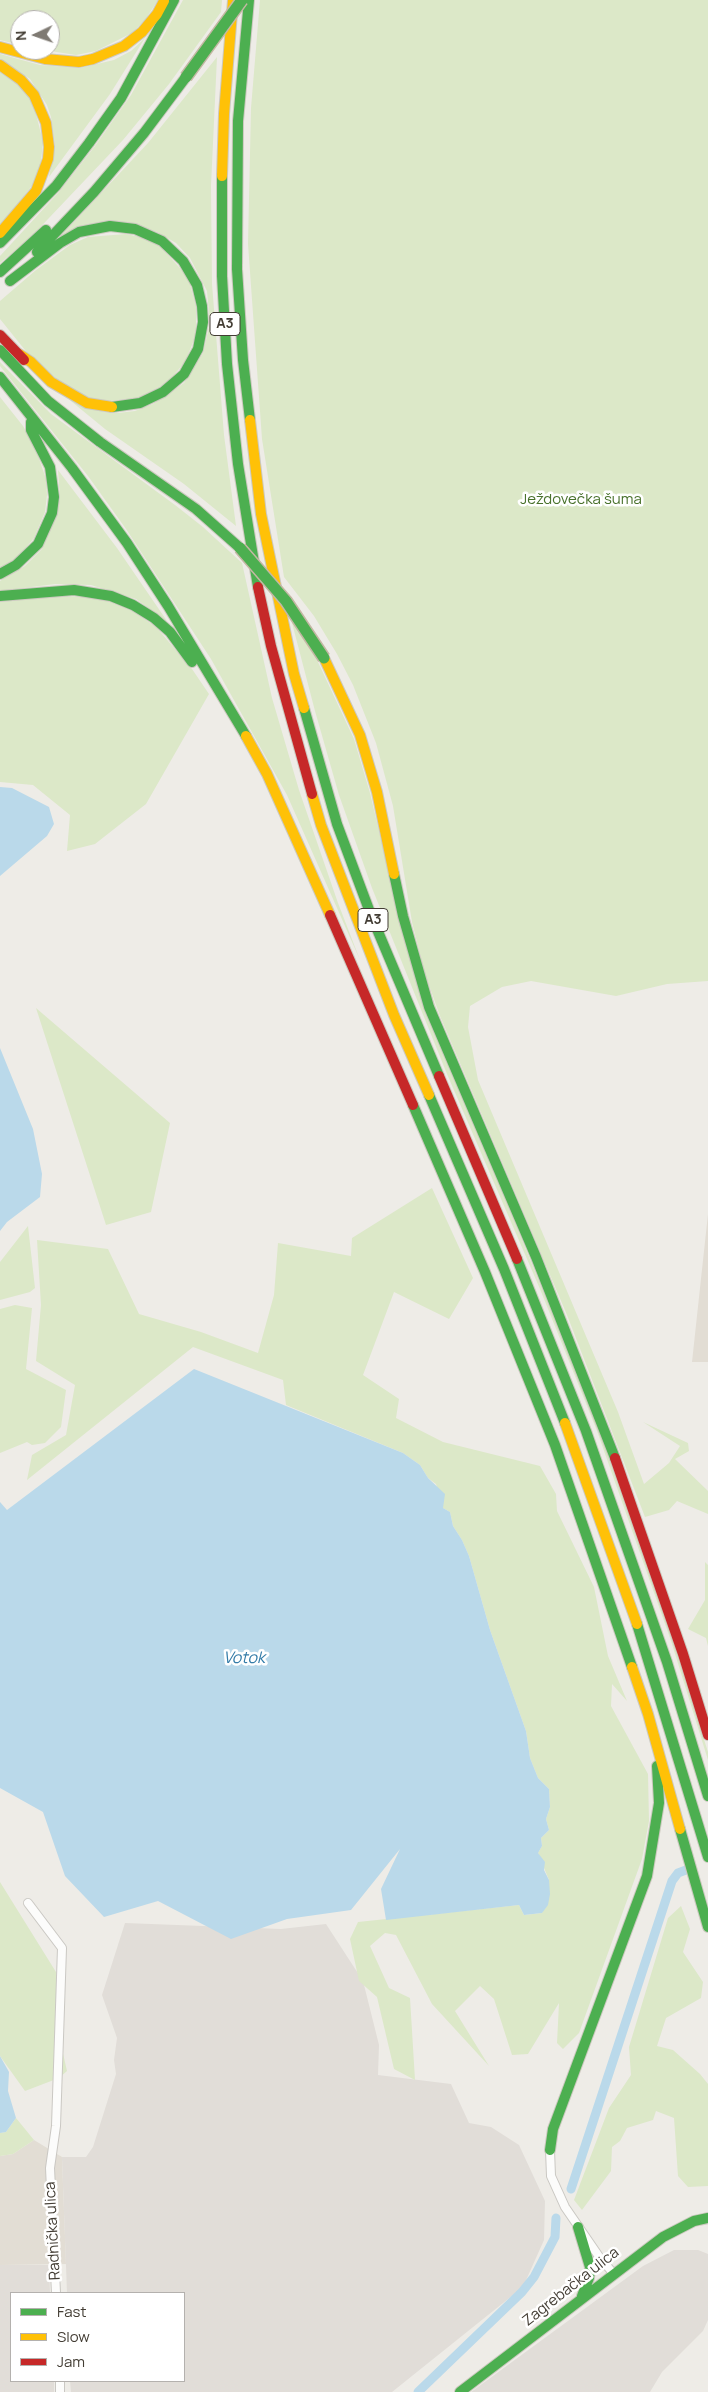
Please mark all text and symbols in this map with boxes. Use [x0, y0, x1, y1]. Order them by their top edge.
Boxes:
north arrow [10, 10, 60, 60]
text: N [11, 30, 30, 41]
road number: A3 [210, 312, 240, 336]
park label: Ježdovečka šuma [520, 491, 642, 509]
road number: A3 [358, 908, 388, 932]
water label: Votok [223, 1649, 265, 1669]
street label: Radnička ulica [41, 2181, 65, 2281]
street label: Zagrebačka ulica [519, 2244, 623, 2330]
legend [10, 2292, 185, 2382]
text: Fast [57, 2301, 86, 2322]
text: Slow [57, 2326, 90, 2347]
text: Jam [57, 2351, 85, 2372]

